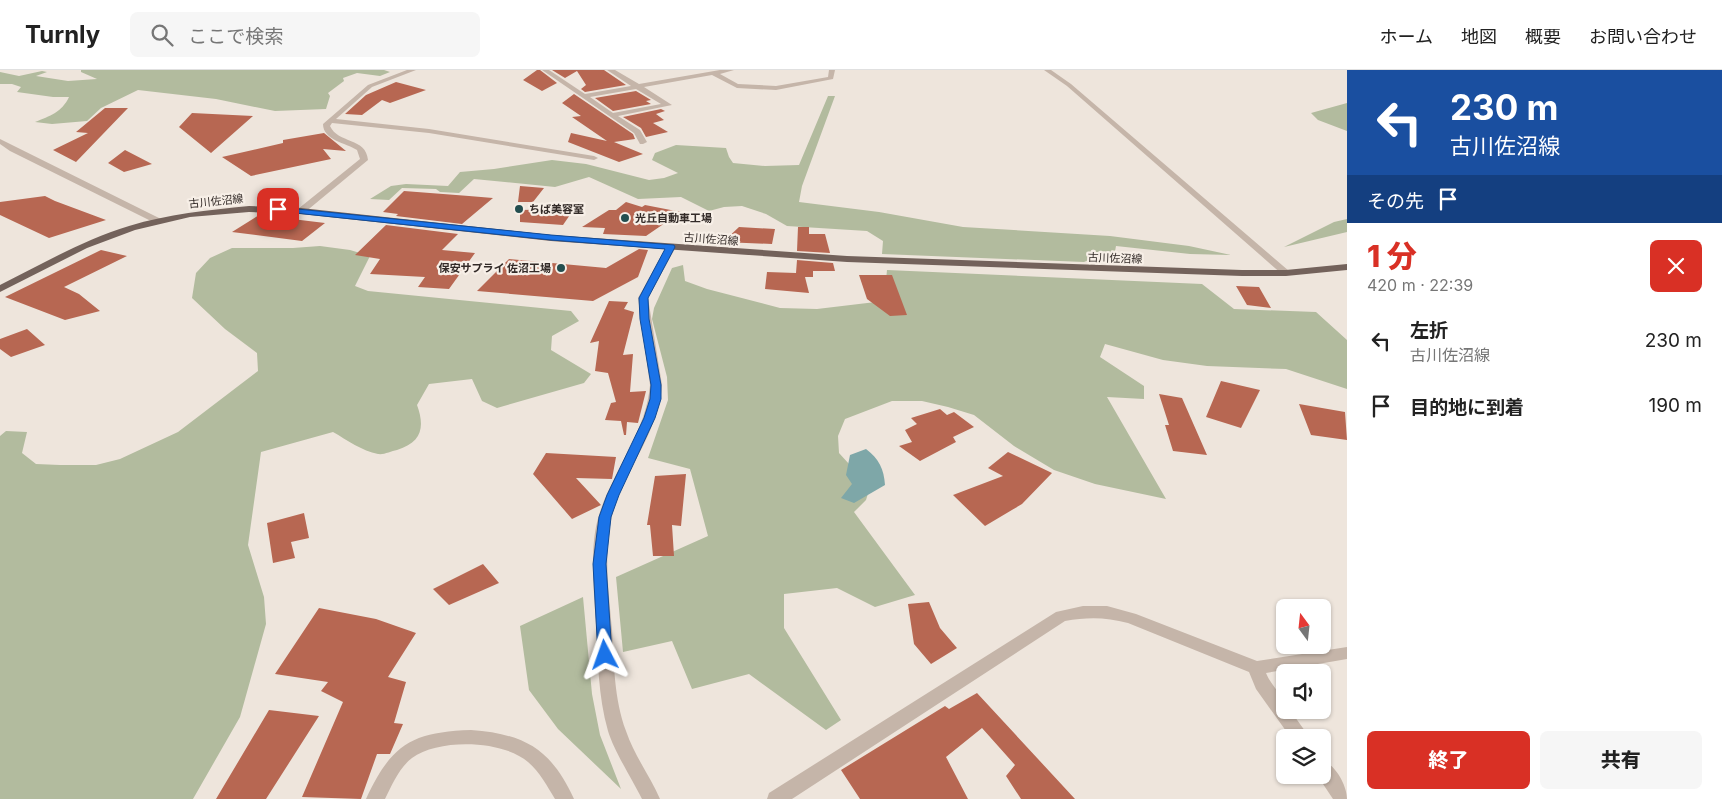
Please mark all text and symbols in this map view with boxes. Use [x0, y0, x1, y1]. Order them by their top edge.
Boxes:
search box [130, 12, 480, 57]
text: Turnly [25, 20, 100, 49]
icon: search [148, 21, 176, 49]
text: ここで検索 [188, 25, 283, 48]
text: ホーム [1380, 26, 1433, 47]
text: 地図 [1461, 26, 1497, 47]
text: 概要 [1525, 26, 1561, 47]
text: お問い合わせ [1589, 26, 1697, 47]
text: 230 m [1450, 86, 1558, 128]
icon: left [1367, 90, 1432, 155]
text: 古川佐沼線 [1450, 133, 1560, 159]
icon: arrive [1434, 185, 1462, 213]
pin [257, 188, 299, 230]
text: その先 [1367, 190, 1424, 213]
street label: 古川佐沼線 [188, 191, 244, 211]
icon: arrive [264, 195, 292, 223]
place label: ちば美容室 [529, 202, 584, 216]
marker: ちば美容室 [513, 203, 525, 215]
place label: 光丘自動車工場 [635, 211, 712, 225]
marker: 光丘自動車工場 [619, 212, 631, 224]
street label: 古川佐沼線 [683, 230, 739, 248]
text: 1 分 [1367, 238, 1417, 274]
button: close [1650, 240, 1702, 292]
street label: 古川佐沼線 [1087, 250, 1143, 266]
place label: 保安サプライ 佐沼工場 [438, 261, 551, 275]
marker: 保安サプライ 佐沼工場 [555, 262, 567, 274]
text: 420 m · 22:39 [1367, 275, 1473, 295]
text: 左折 [1410, 319, 1448, 342]
icon: left [1367, 327, 1395, 355]
text: 230 m [1645, 329, 1702, 352]
text: 古川佐沼線 [1410, 345, 1490, 365]
icon: arrive [1367, 392, 1395, 420]
text: 190 m [1649, 394, 1702, 417]
text: 目的地に到着 [1410, 396, 1524, 419]
north arrow [1276, 599, 1331, 654]
map controls [1276, 599, 1331, 784]
position arrow [578, 628, 630, 680]
button: sound [1276, 664, 1331, 719]
button: layers [1276, 729, 1331, 784]
button: 終了 [1367, 731, 1530, 789]
button: 共有 [1540, 731, 1702, 789]

